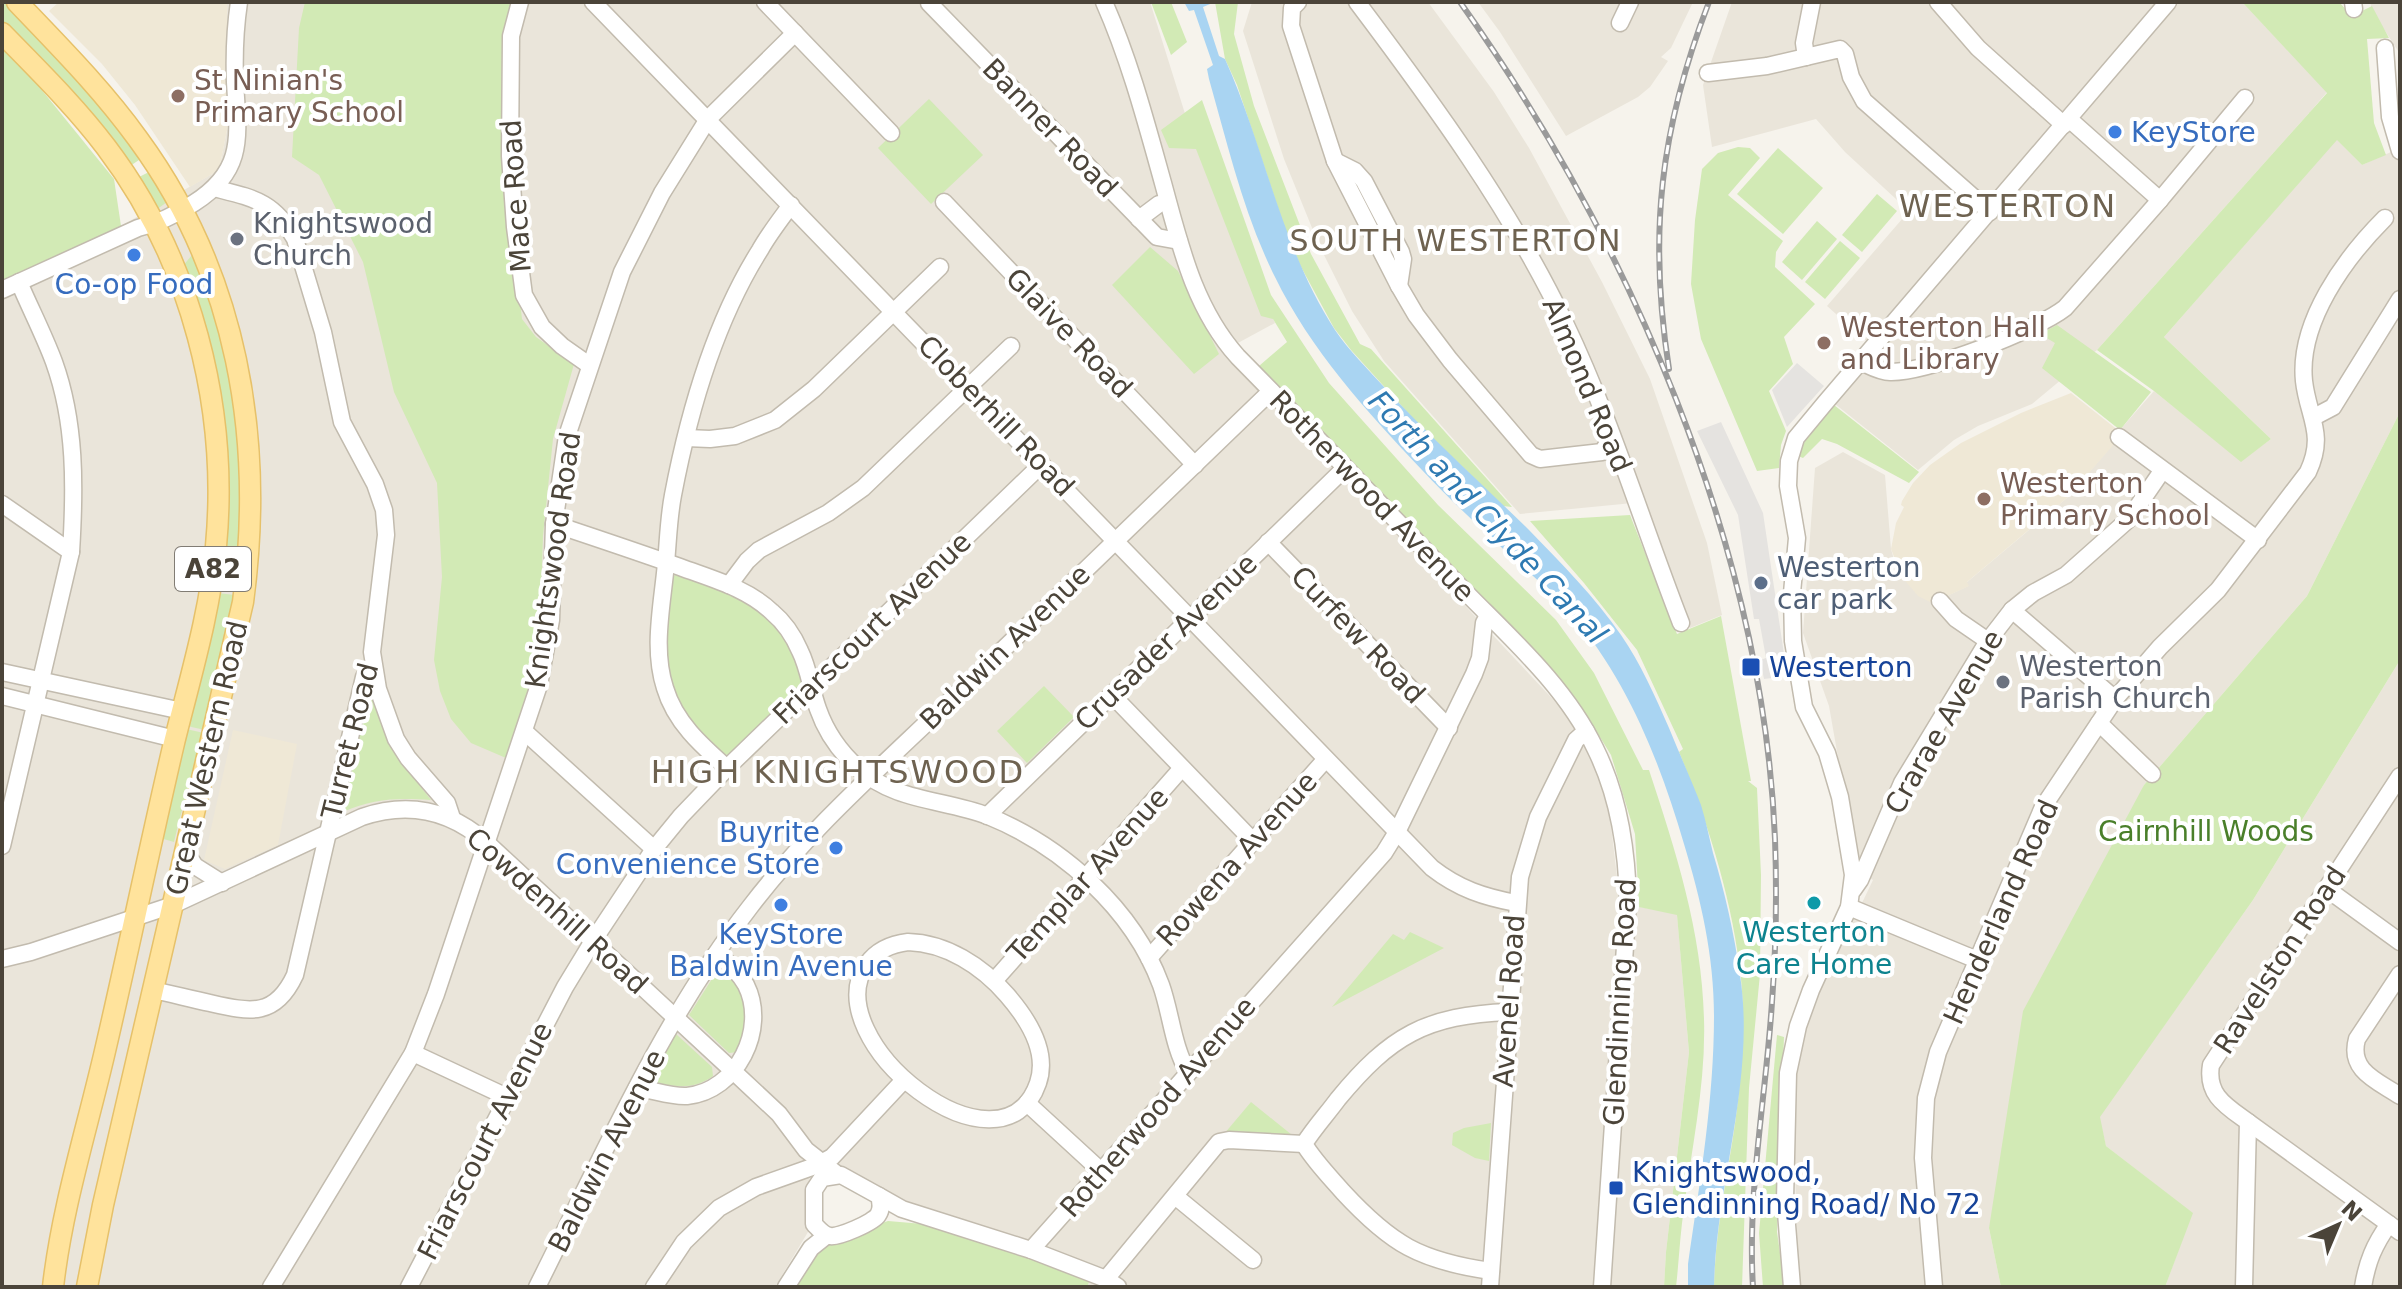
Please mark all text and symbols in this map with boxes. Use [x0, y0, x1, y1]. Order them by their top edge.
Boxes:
street label: Banner Road [976, 52, 1124, 204]
place label: St Ninian's Primary School [194, 64, 404, 129]
marker: St Ninian's Primary School [169, 87, 187, 105]
place label: KeyStore [2131, 116, 2256, 149]
street label: Mace Road [494, 118, 538, 274]
marker: KeyStore [2106, 123, 2124, 141]
district label: WESTERTON [1899, 187, 2117, 225]
place label: Knightswood Church [253, 207, 433, 272]
district label: SOUTH WESTERTON [1289, 223, 1623, 258]
marker: Knightswood Church [228, 230, 246, 248]
marker: Co-op Food [125, 246, 143, 264]
street label: Glaive Road [999, 261, 1139, 405]
place label: Co-op Food [55, 268, 213, 301]
street label: Almond Road [1535, 293, 1639, 477]
place label: Westerton Hall and Library [1840, 311, 2046, 376]
street label: Cloberhill Road [911, 329, 1081, 503]
marker: Westerton Hall and Library [1815, 334, 1833, 352]
water label: Forth and Clyde Canal [1362, 383, 1615, 651]
street label: Rotherwood Avenue [1263, 384, 1481, 608]
street label: Knightswood Road [519, 429, 587, 691]
place label: Westerton Primary School [2000, 467, 2210, 532]
marker: Westerton Primary School [1975, 490, 1993, 508]
street label: Friarscourt Avenue [766, 525, 978, 731]
road number: A82 [175, 547, 251, 591]
street label: Crusader Avenue [1068, 547, 1264, 737]
place label: Westerton car park [1777, 551, 1920, 616]
street label: Baldwin Avenue [913, 558, 1097, 736]
street label: Curfew Road [1284, 560, 1432, 710]
marker: Westerton car park [1752, 574, 1770, 592]
street label: Great Western Road [159, 617, 255, 899]
street label: Crarae Avenue [1878, 624, 2010, 820]
place label: Westerton Parish Church [2019, 650, 2211, 715]
place label: Westerton [1769, 651, 1912, 684]
marker: Westerton [1740, 656, 1762, 678]
street label: Turret Road [314, 659, 385, 824]
marker: Westerton Parish Church [1994, 673, 2012, 691]
district label: HIGH KNIGHTSWOOD [651, 753, 1025, 791]
street label: Rowena Avenue [1150, 765, 1324, 953]
street label: Templar Avenue [1000, 781, 1175, 970]
street label: Henderland Road [1937, 795, 2065, 1029]
park label: Cairnhill Woods [2098, 815, 2314, 848]
place label: Buyrite Convenience Store [556, 816, 820, 881]
street label: Cowdenhill Road [460, 821, 654, 1001]
marker: Buyrite Convenience Store [827, 839, 845, 857]
street label: Ravelston Road [2207, 860, 2353, 1060]
street label: Glendinning Road [1597, 877, 1643, 1127]
marker: Westerton Care Home [1805, 894, 1823, 912]
marker: KeyStore Baldwin Avenue [772, 896, 790, 914]
street label: Avenel Road [1486, 913, 1532, 1089]
place label: Westerton Care Home [1736, 916, 1892, 981]
place label: KeyStore Baldwin Avenue [669, 918, 893, 983]
street label: Rotherwood Avenue [1053, 990, 1263, 1224]
street label: Friarscourt Avenue [411, 1017, 559, 1265]
street label: Baldwin Avenue [542, 1044, 672, 1258]
place label: Knightswood, Glendinning Road/ No 72 [1632, 1156, 1981, 1221]
marker: Knightswood, Glendinning Road/ No 72 [1607, 1179, 1625, 1197]
north arrow [2298, 1185, 2378, 1265]
text: N [2336, 1196, 2367, 1226]

